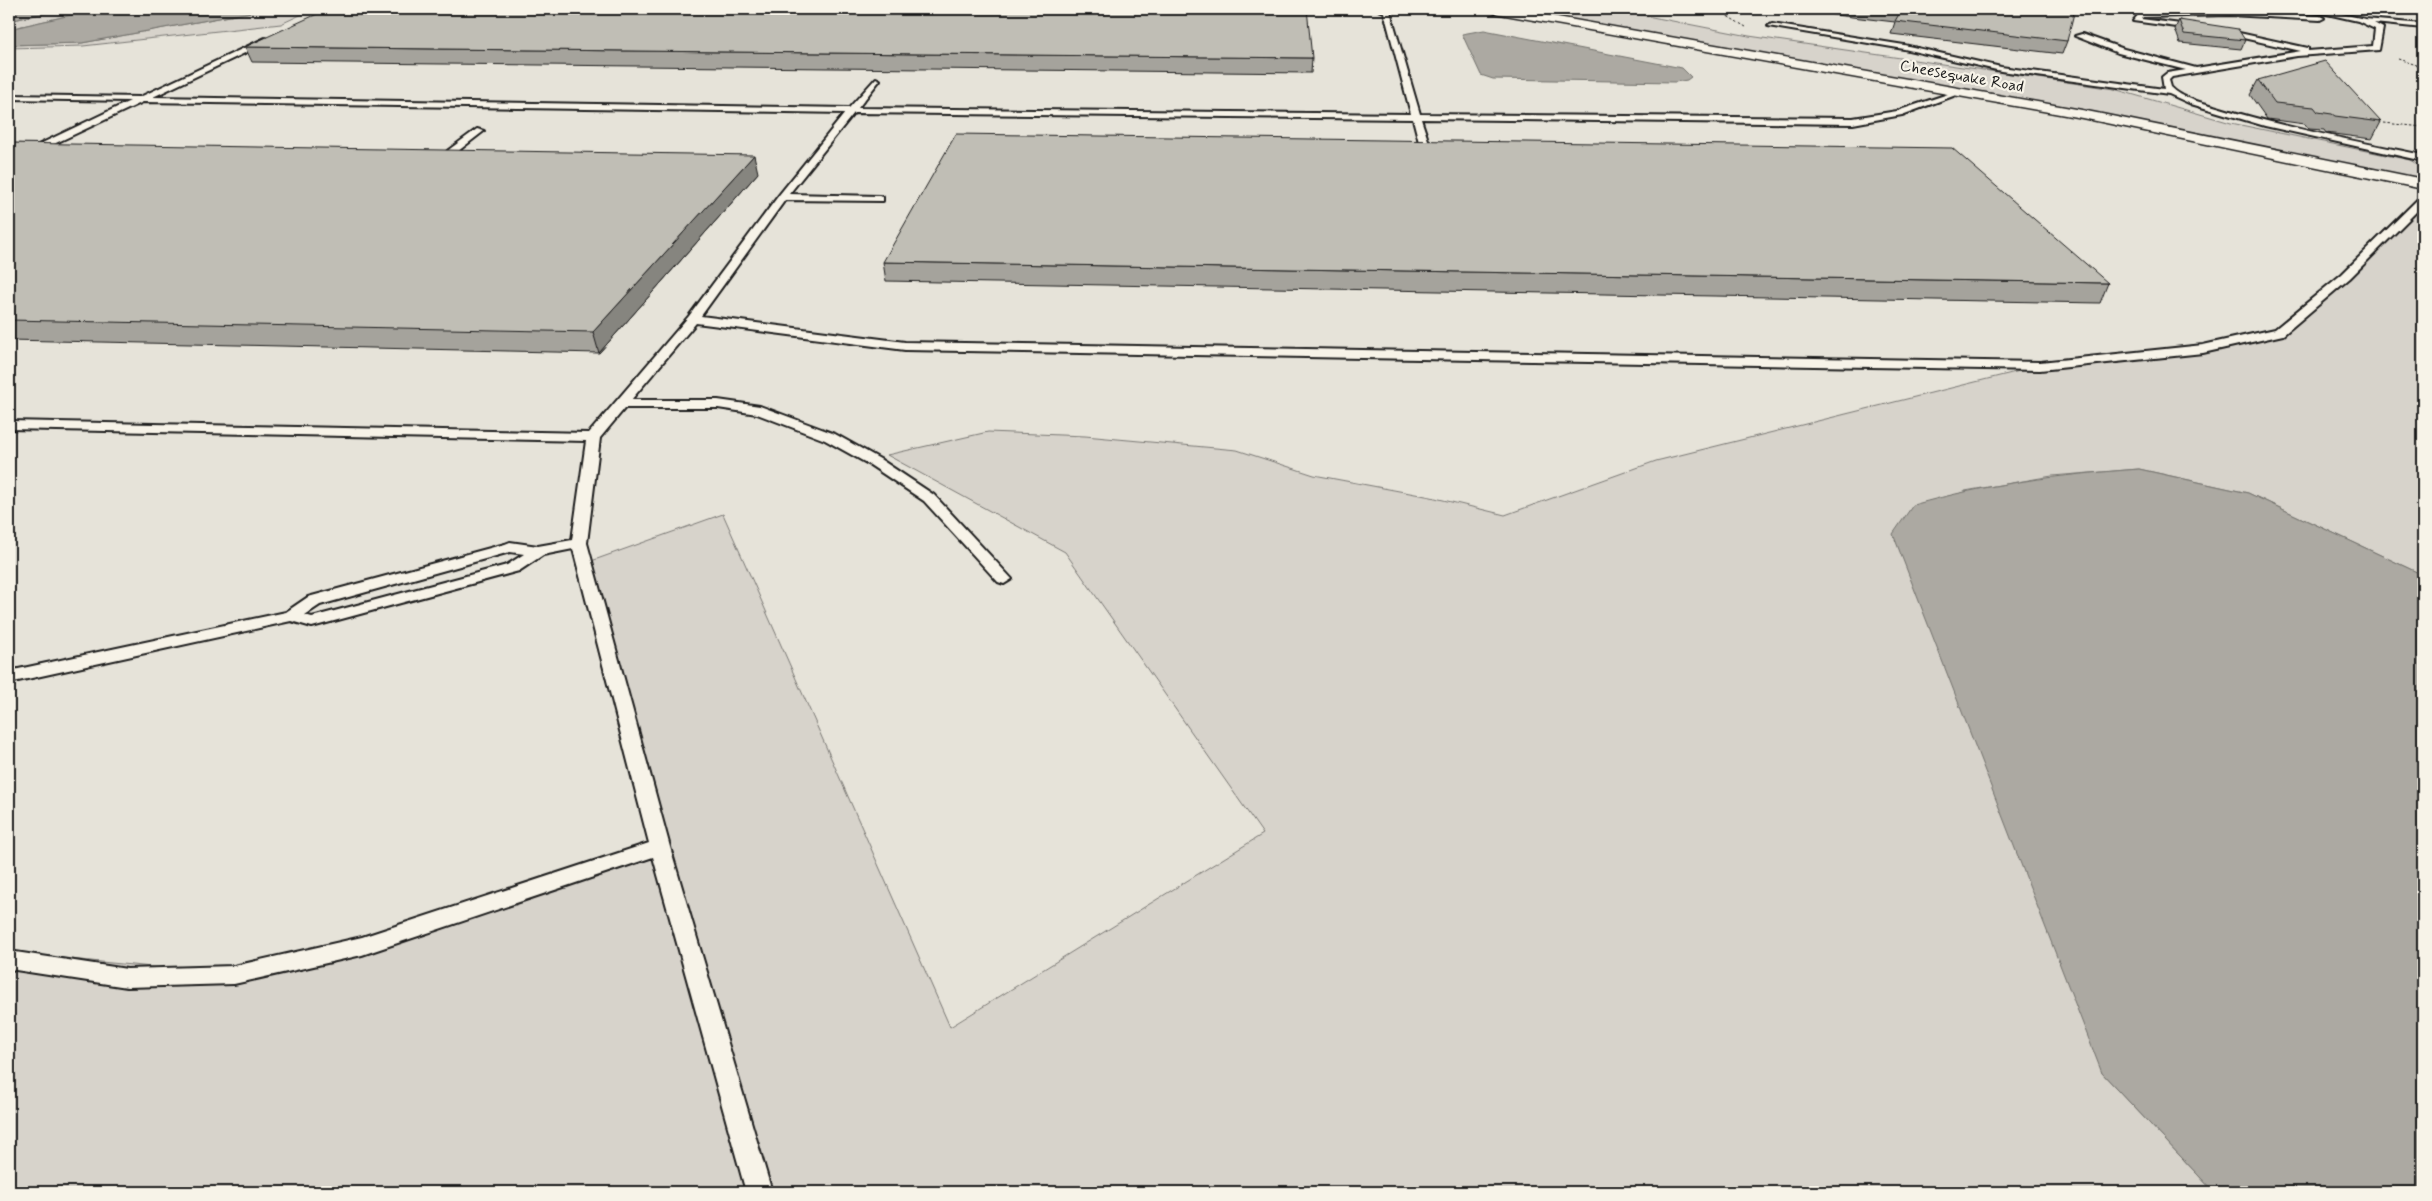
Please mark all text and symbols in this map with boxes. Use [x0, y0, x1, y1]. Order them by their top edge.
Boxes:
street label: Cheesequake Road [1898, 55, 2025, 98]

